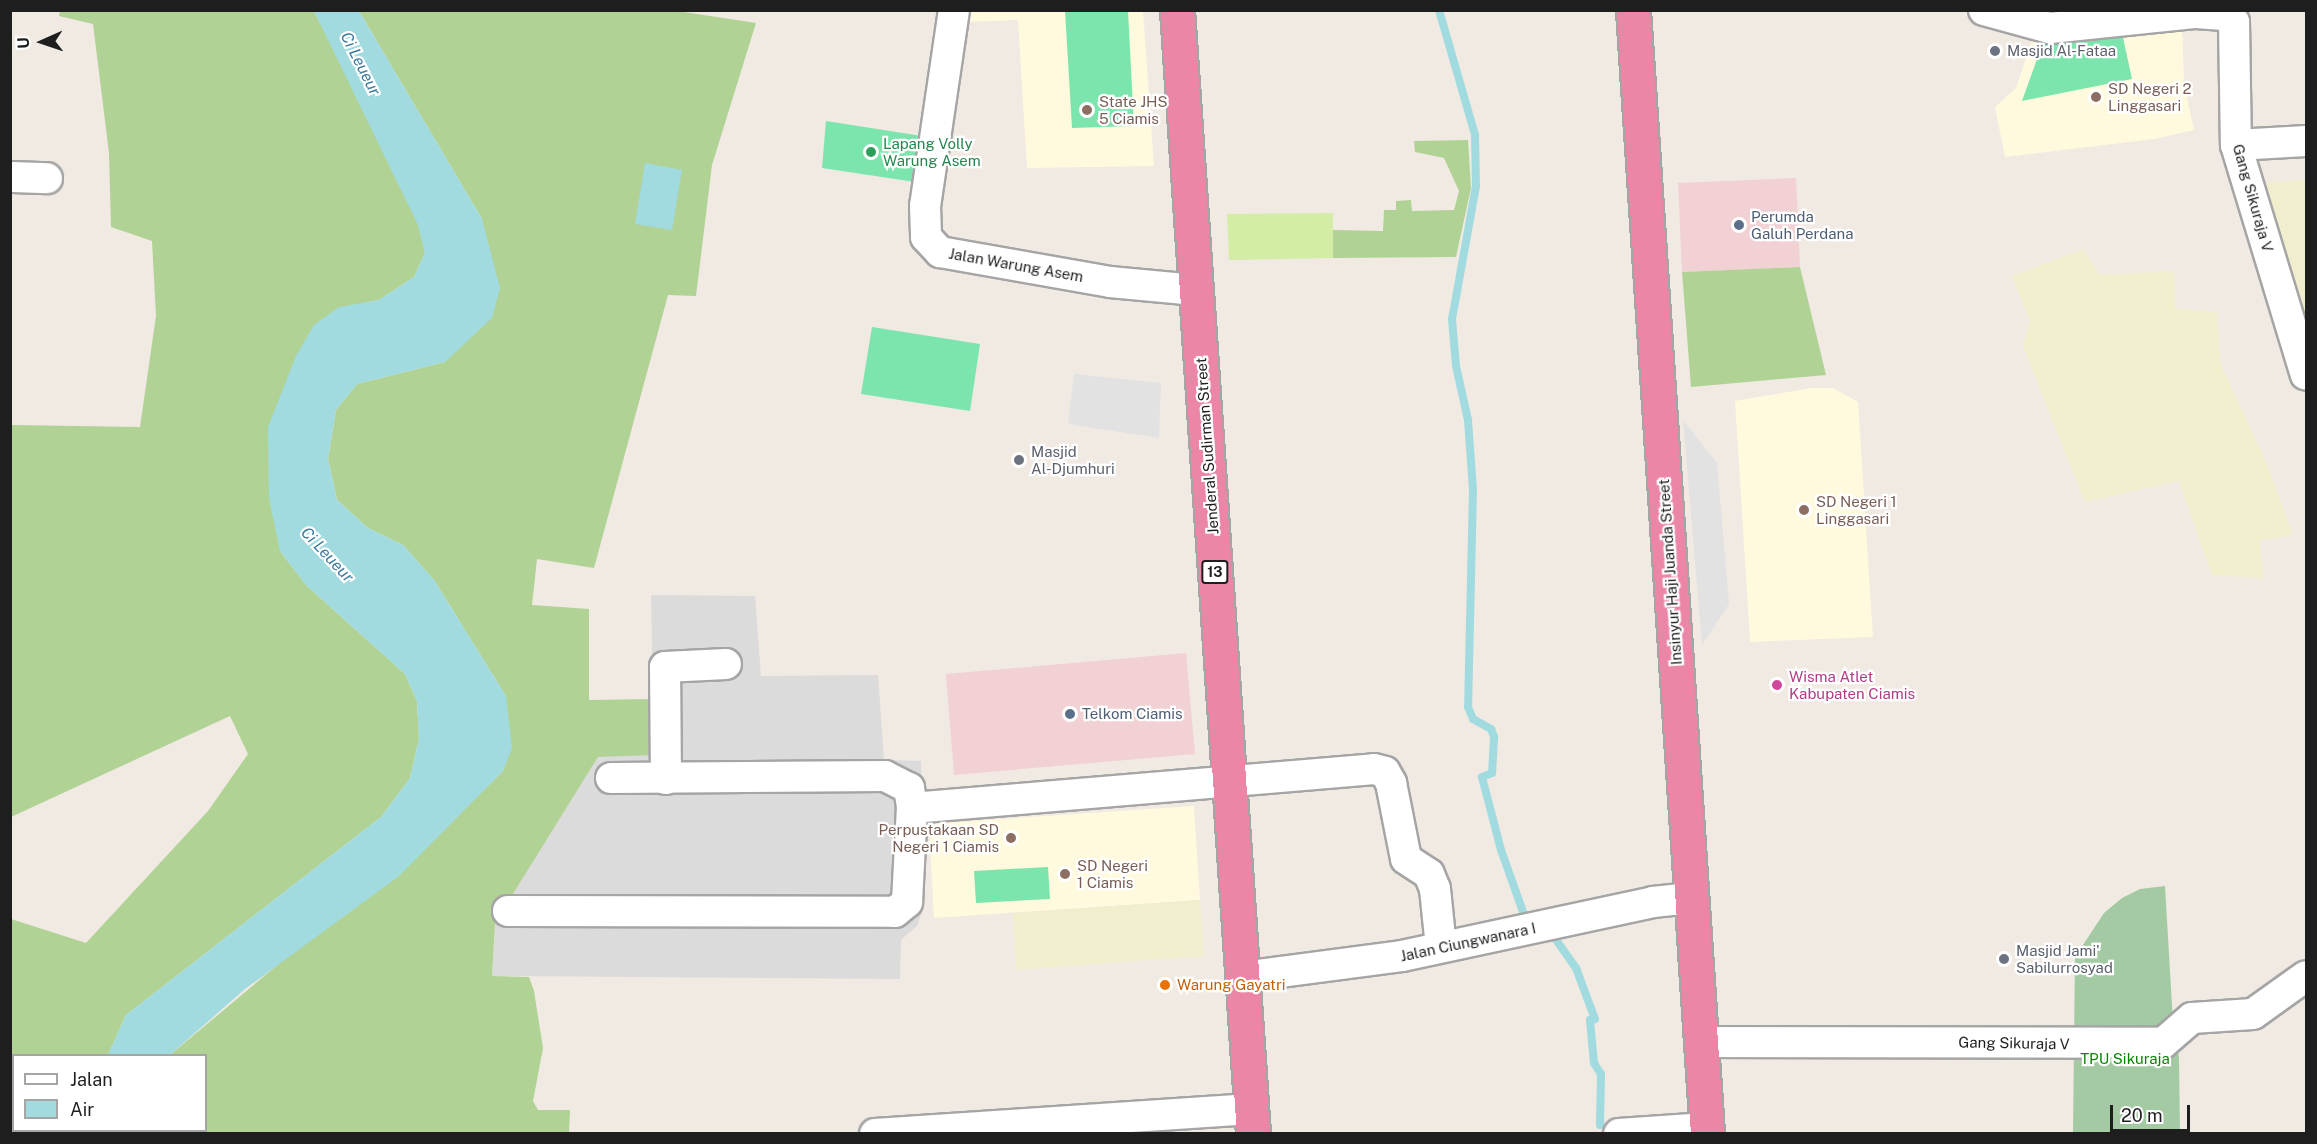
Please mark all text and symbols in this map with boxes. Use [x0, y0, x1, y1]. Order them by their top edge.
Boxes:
north arrow [12, 12, 72, 72]
water label: Ci Leueur [336, 29, 384, 99]
text: U [14, 37, 33, 49]
place label: Masjid Al-Fataa [2007, 42, 2116, 60]
marker: Masjid Al-Fataa [1988, 44, 2002, 58]
place label: SD Negeri 2 Linggasari [2108, 79, 2191, 114]
marker: SD Negeri 2 Linggasari [2089, 90, 2103, 104]
place label: State JHS 5 Ciamis [1099, 92, 1168, 127]
marker: State JHS 5 Ciamis [1080, 103, 1094, 117]
place label: Lapang Volly Warung Asem [883, 134, 981, 169]
street label: Gang Sikuraja V [2229, 142, 2277, 254]
marker: Lapang Volly Warung Asem [864, 145, 878, 159]
place label: Perumda Galuh Perdana [1751, 207, 1854, 242]
marker: Perumda Galuh Perdana [1732, 218, 1746, 232]
street label: Jalan Warung Asem [947, 244, 1085, 286]
street label: Jenderal Sudirman Street [1192, 357, 1222, 535]
place label: Masjid Al-Djumhuri [1031, 442, 1115, 477]
marker: Masjid Al-Djumhuri [1012, 453, 1026, 467]
street label: Insinyur Haji Juanda Street [1655, 478, 1685, 666]
place label: SD Negeri 1 Linggasari [1816, 492, 1897, 527]
marker: SD Negeri 1 Linggasari [1797, 503, 1811, 517]
water label: Ci Leueur [297, 523, 357, 587]
road number: 13 [1200, 561, 1230, 583]
place label: Wisma Atlet Kabupaten Ciamis [1789, 667, 1915, 702]
marker: Wisma Atlet Kabupaten Ciamis [1770, 678, 1784, 692]
place label: Telkom Ciamis [1082, 705, 1183, 723]
marker: Telkom Ciamis [1063, 707, 1077, 721]
place label: Perpustakaan SD Negeri 1 Ciamis [879, 820, 999, 855]
marker: Perpustakaan SD Negeri 1 Ciamis [1004, 831, 1018, 845]
place label: SD Negeri 1 Ciamis [1077, 856, 1148, 891]
marker: SD Negeri 1 Ciamis [1058, 867, 1072, 881]
street label: Jalan Ciungwanara I [1398, 919, 1538, 965]
place label: Masjid Jami' Sabilurrosyad [2016, 941, 2113, 976]
marker: Masjid Jami' Sabilurrosyad [1997, 952, 2011, 966]
place label: Warung Gayatri [1177, 976, 1286, 994]
marker: Warung Gayatri [1158, 978, 1172, 992]
street label: Gang Sikuraja V [1958, 1033, 2070, 1053]
park label: TPU Sikuraja [2080, 1050, 2170, 1068]
legend [12, 1054, 207, 1132]
text: Jalan [70, 1069, 113, 1090]
scale bar [2113, 1093, 2192, 1131]
text: Air [70, 1099, 94, 1120]
text: 20 m [2121, 1105, 2163, 1126]

